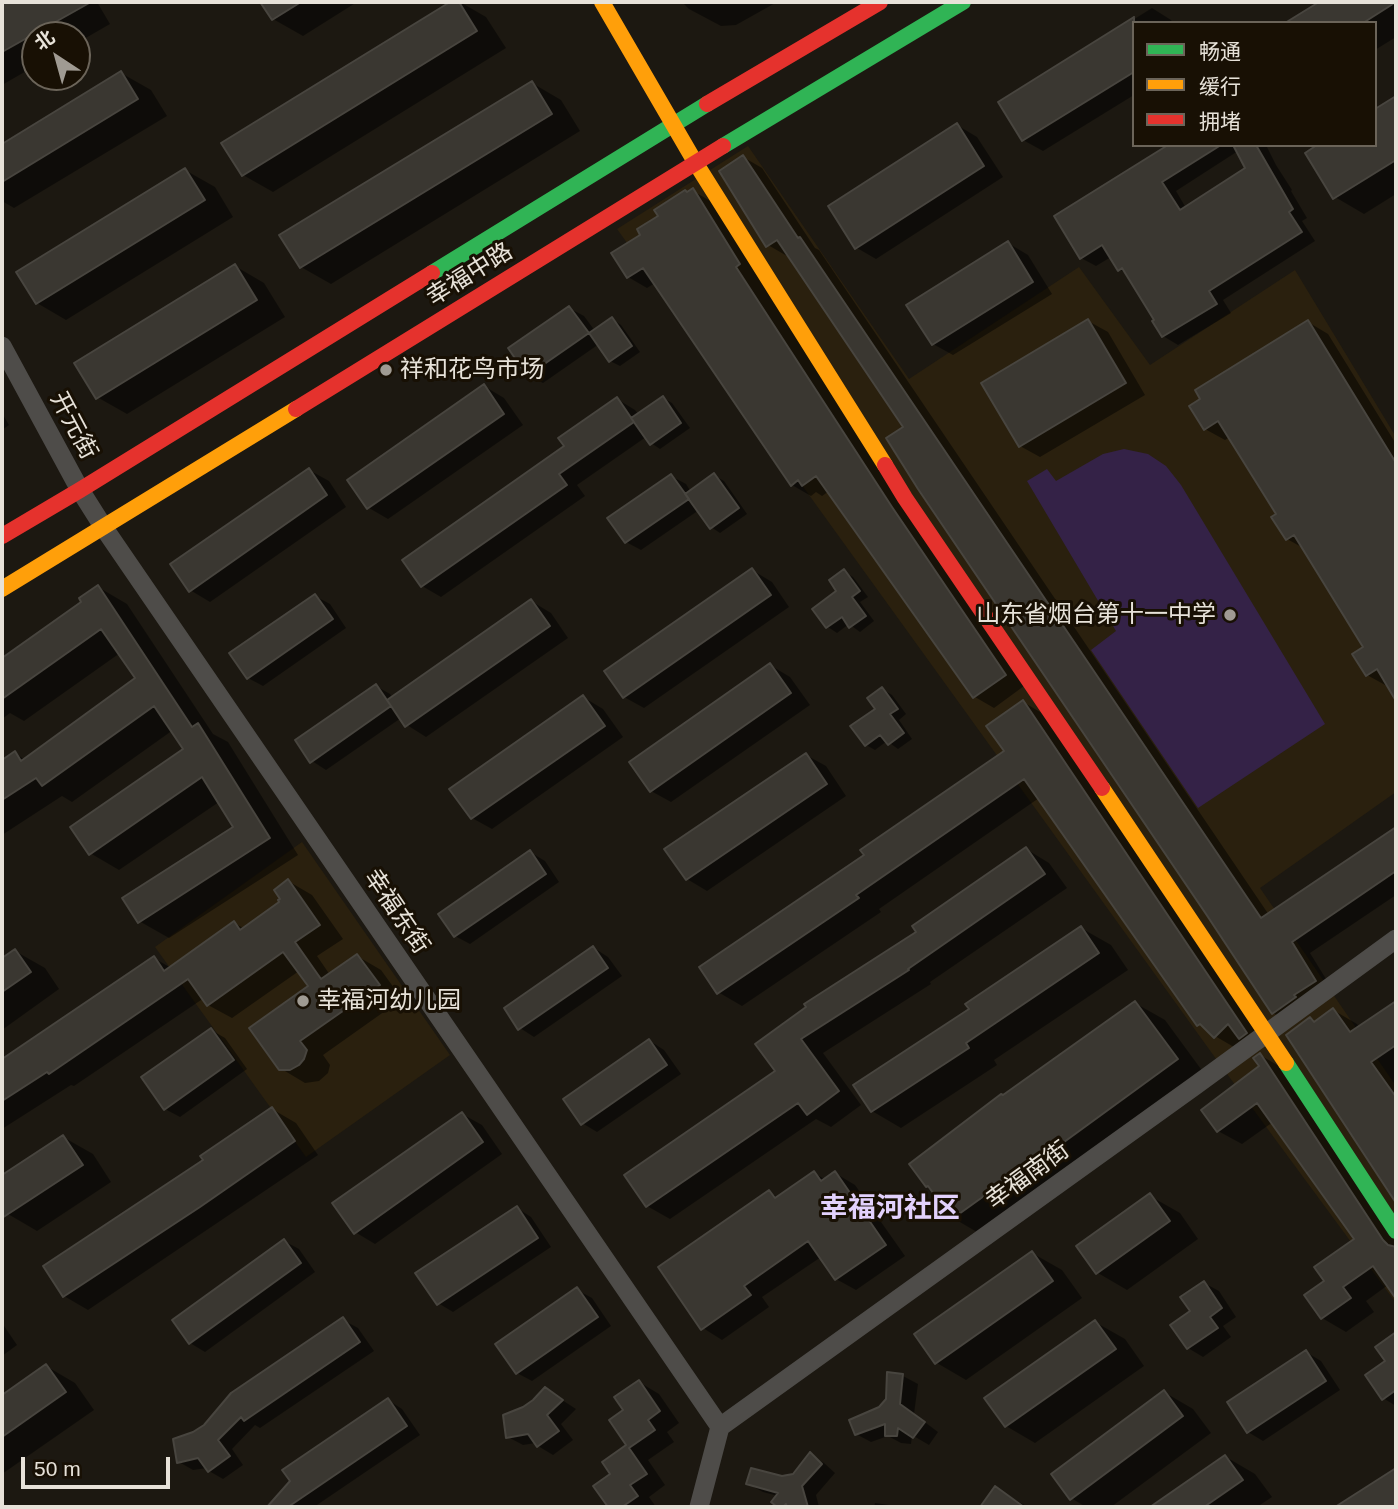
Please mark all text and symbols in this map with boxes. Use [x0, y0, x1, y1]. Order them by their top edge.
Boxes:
north arrow [21, 21, 91, 91]
legend [1132, 21, 1377, 147]
text: 北 [31, 26, 58, 54]
text: 畅通 [1199, 40, 1241, 63]
text: 缓行 [1199, 75, 1241, 98]
text: 拥堵 [1199, 110, 1241, 133]
street label: 幸福中路 [422, 237, 518, 313]
place label: 祥和花鸟市场 [400, 356, 544, 384]
marker: 祥和花鸟市场 [378, 362, 394, 378]
street label: 开元街 [43, 387, 103, 465]
place label: 山东省烟台第十一中学 [976, 601, 1216, 629]
marker: 山东省烟台第十一中学 [1222, 607, 1238, 623]
street label: 幸福东街 [357, 864, 435, 960]
place label: 幸福河幼儿园 [317, 987, 461, 1015]
marker: 幸福河幼儿园 [295, 993, 311, 1009]
street label: 幸福南街 [981, 1136, 1075, 1216]
district label: 幸福河社区 [820, 1192, 960, 1226]
scale bar [24, 1442, 173, 1486]
text: 50 m [34, 1457, 81, 1480]

